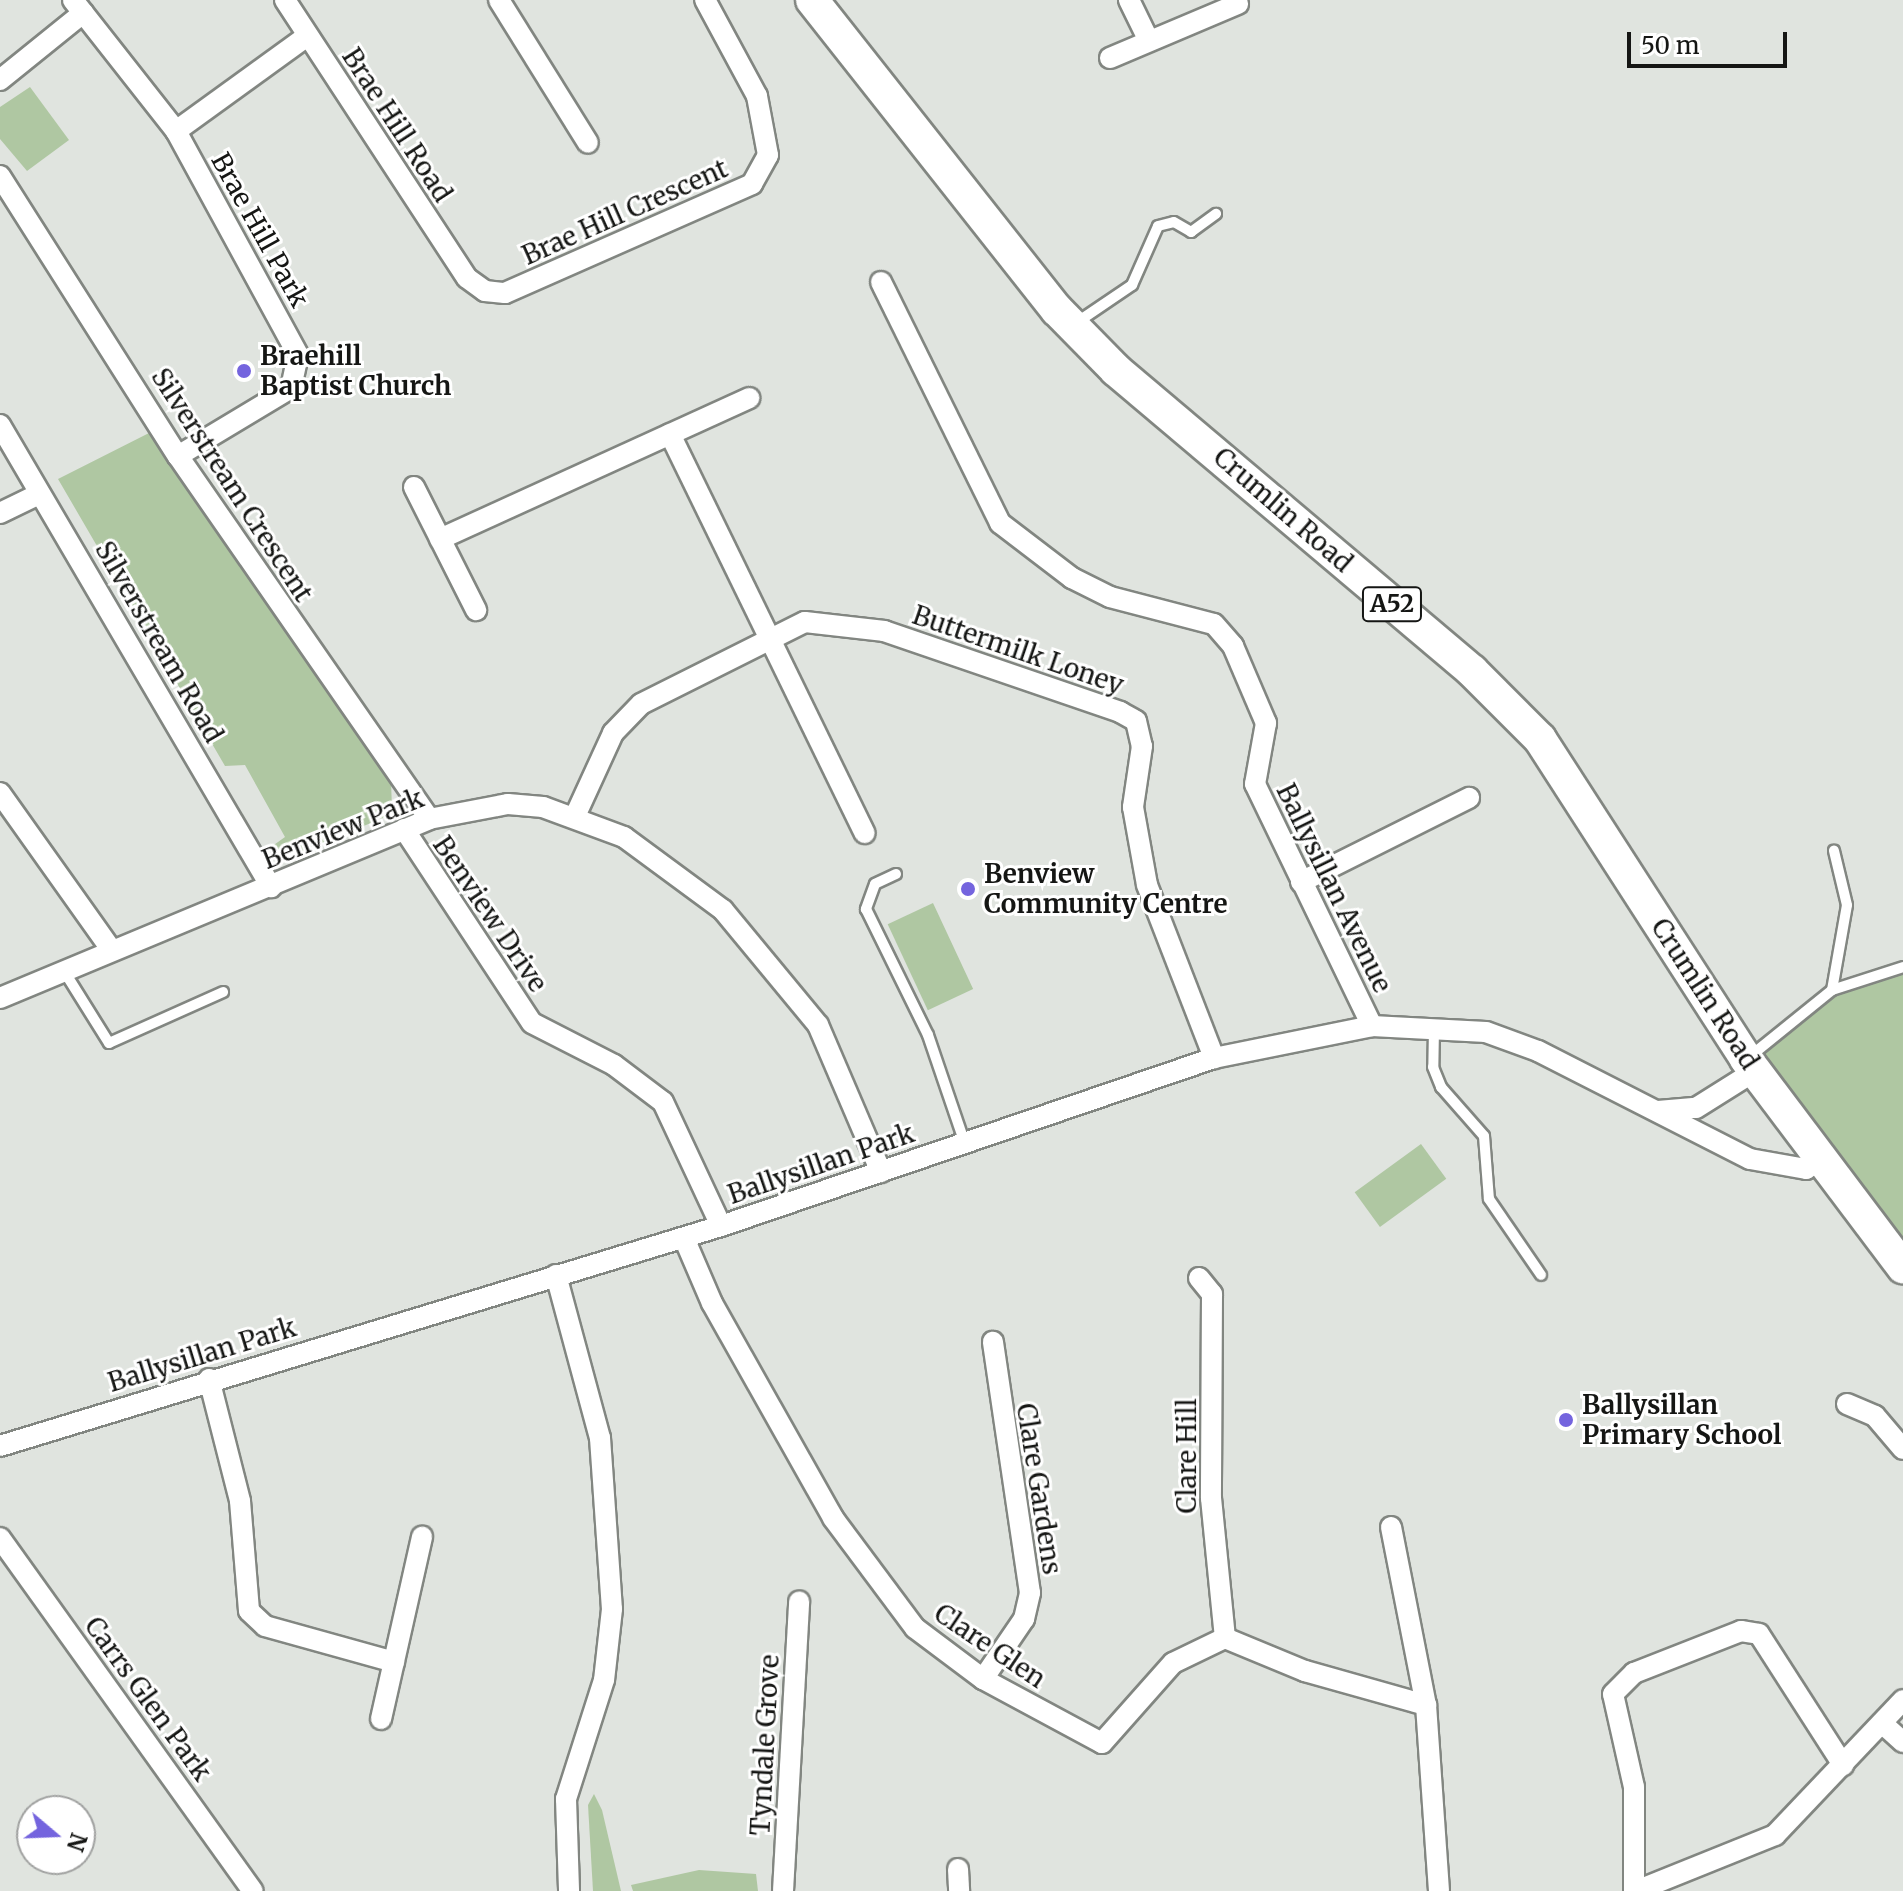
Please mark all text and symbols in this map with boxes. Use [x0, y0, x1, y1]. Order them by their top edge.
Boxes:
scale bar [1631, 16, 1791, 66]
text: 50 m [1641, 30, 1700, 61]
street label: Brae Hill Road [336, 42, 458, 208]
street label: Brae Hill Park [205, 147, 315, 313]
street label: Brae Hill Crescent [517, 153, 733, 271]
place label: Braehill Baptist Church [260, 340, 451, 402]
street label: Silverstream Crescent [145, 362, 319, 608]
marker: Braehill Baptist Church [235, 362, 253, 380]
street label: Crumlin Road [1207, 441, 1359, 579]
street label: Silverstream Road [89, 536, 229, 748]
road number: A52 [1360, 584, 1424, 624]
street label: Buttermilk Loney [908, 599, 1128, 701]
street label: Ballysillan Avenue [1270, 779, 1398, 997]
street label: Benview Park [258, 782, 428, 876]
street label: Benview Drive [426, 830, 554, 998]
place label: Benview Community Centre [984, 858, 1227, 920]
marker: Benview Community Centre [959, 880, 977, 898]
street label: Crumlin Road [1645, 913, 1765, 1075]
street label: Ballysillan Park [724, 1118, 918, 1210]
street label: Ballysillan Park [104, 1312, 300, 1398]
place label: Ballysillan Primary School [1582, 1389, 1781, 1450]
street label: Clare Hill [1171, 1398, 1203, 1514]
street label: Clare Gardens [1010, 1401, 1068, 1577]
marker: Ballysillan Primary School [1557, 1411, 1575, 1429]
street label: Clare Glen [928, 1597, 1052, 1695]
street label: Carrs Glen Park [78, 1611, 218, 1787]
street label: Tyndale Grove [745, 1654, 785, 1836]
north arrow [16, 1795, 96, 1875]
text: N [61, 1829, 93, 1855]

